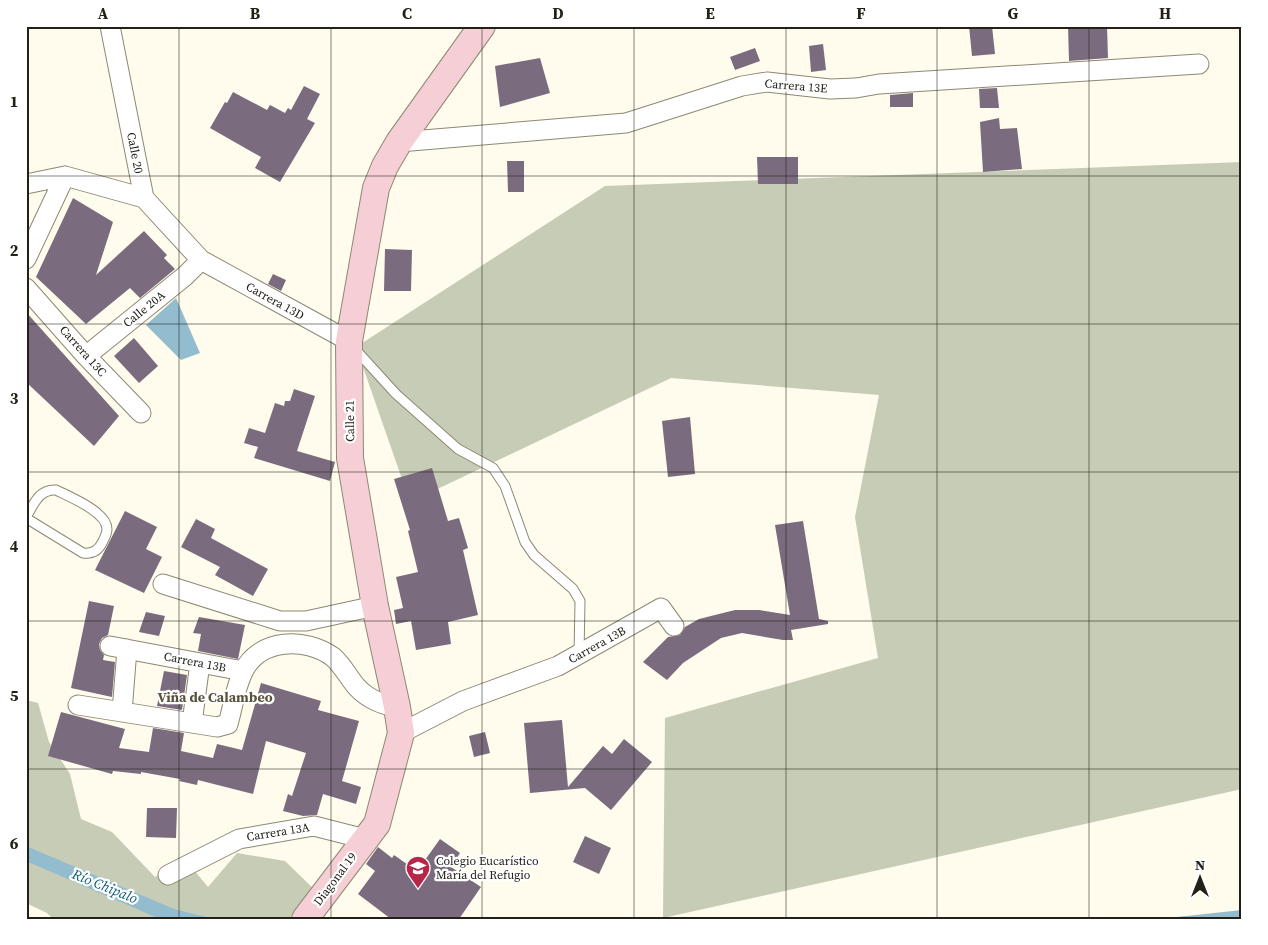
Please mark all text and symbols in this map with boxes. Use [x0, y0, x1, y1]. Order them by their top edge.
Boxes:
text: A [98, 2, 109, 24]
text: B [250, 2, 261, 24]
text: C [402, 2, 412, 24]
text: D [552, 2, 564, 24]
text: E [705, 2, 715, 24]
text: F [856, 2, 866, 24]
text: G [1008, 2, 1019, 24]
text: H [1159, 2, 1171, 24]
street label: Carrera 13E [764, 75, 828, 97]
text: 1 [10, 90, 18, 112]
street label: Calle 20 [123, 131, 147, 175]
text: 2 [10, 239, 19, 261]
street label: Carrera 13D [243, 278, 307, 324]
street label: Calle 20A [120, 287, 168, 331]
street label: Carrera 13C [56, 322, 110, 380]
text: 3 [10, 387, 19, 409]
street label: Calle 21 [342, 400, 358, 442]
text: 4 [10, 535, 19, 557]
street label: Carrera 13B [565, 622, 629, 667]
street label: Carrera 13B [162, 648, 228, 676]
text: 5 [10, 684, 19, 706]
district label: Viña de Calambeo [157, 687, 273, 707]
street label: Carrera 13A [245, 819, 311, 845]
text: 6 [10, 832, 19, 854]
street label: Diagonal 19 [310, 849, 360, 909]
north arrow [1176, 852, 1226, 902]
place label: Colegio Eucarístico María del Refugio [436, 853, 539, 883]
school or university icon: Colegio Eucarístico María del Refugio [405, 855, 431, 889]
text: N [1195, 855, 1205, 875]
water label: Río Chipalo [68, 863, 141, 908]

